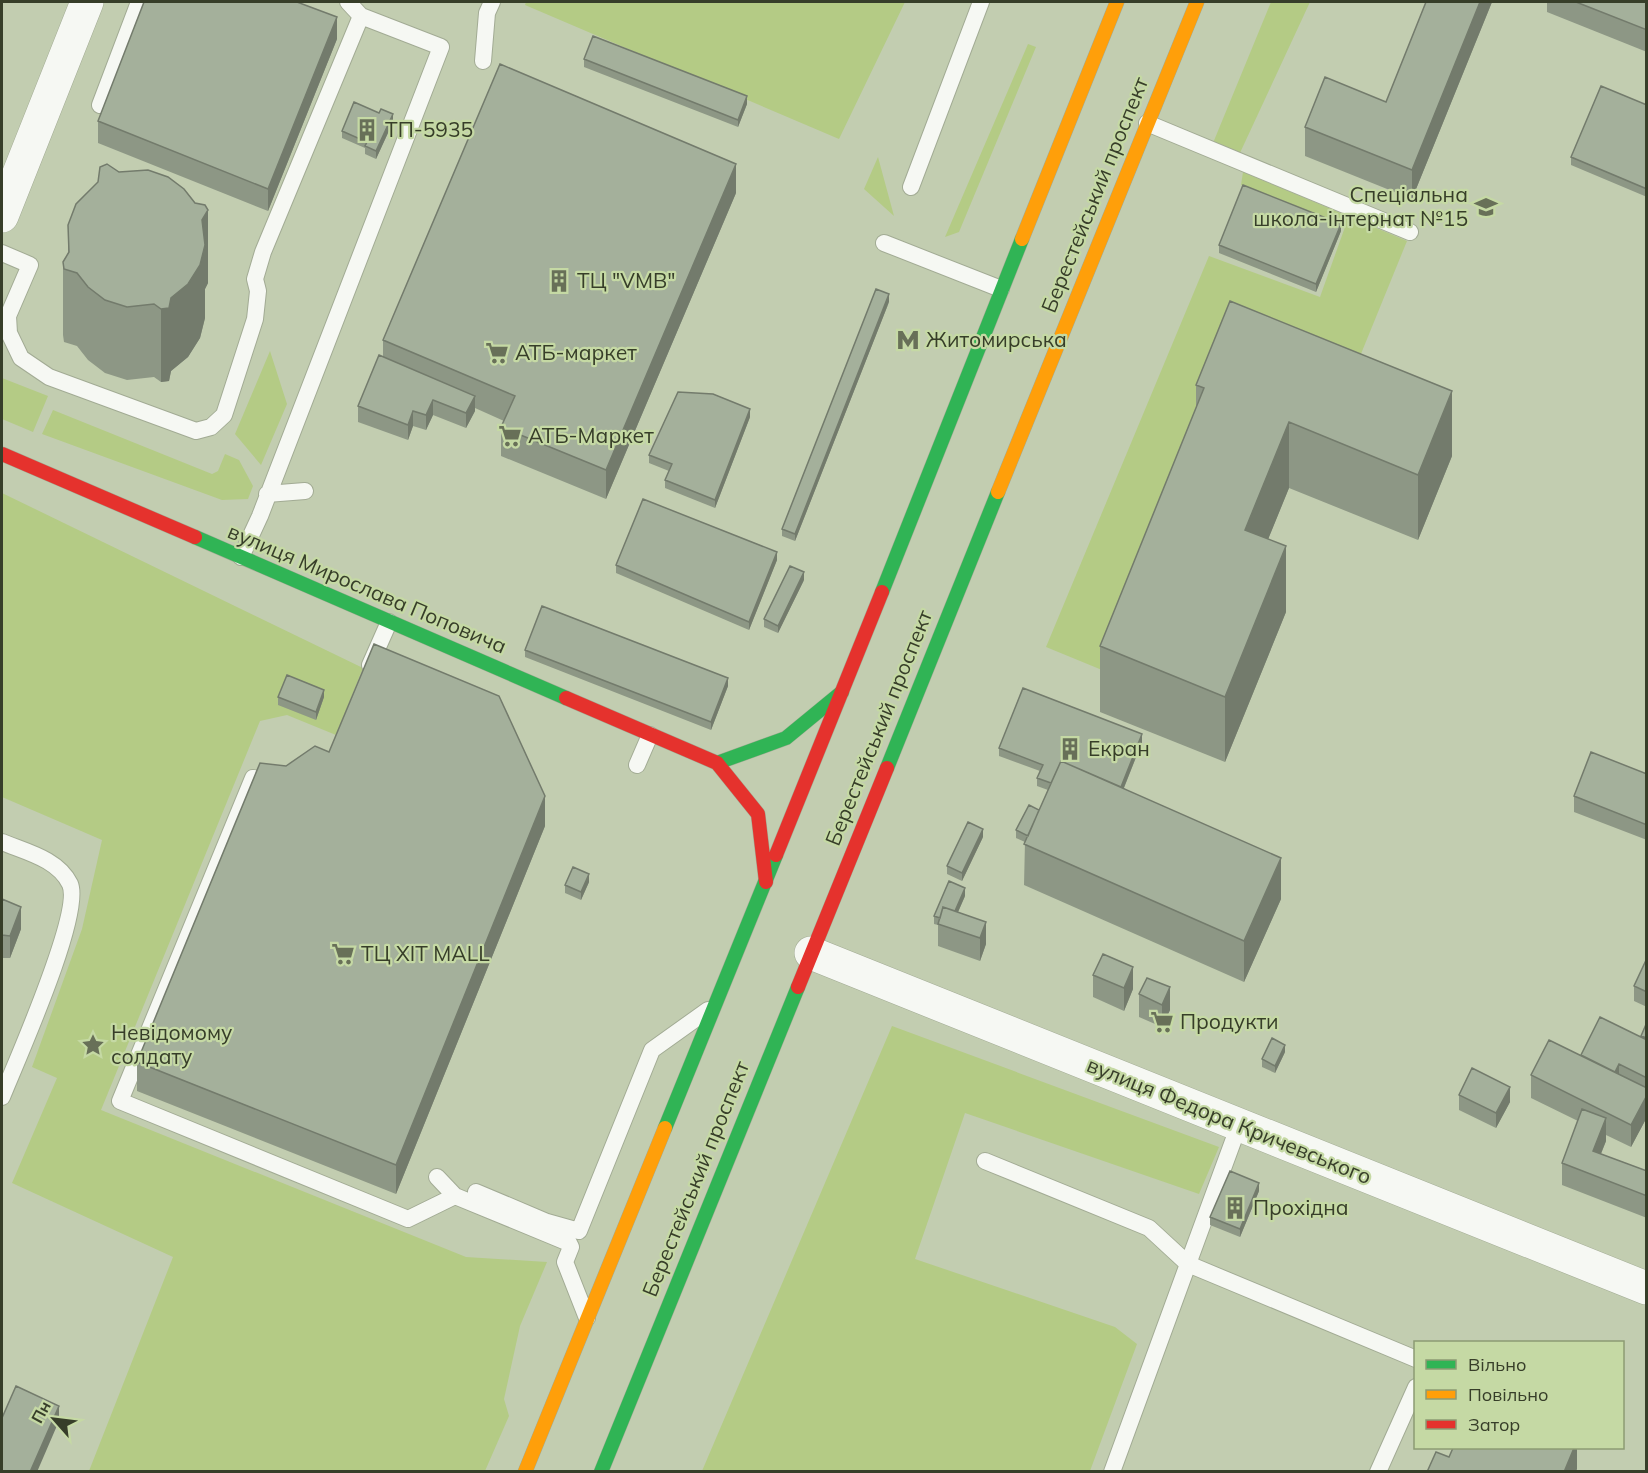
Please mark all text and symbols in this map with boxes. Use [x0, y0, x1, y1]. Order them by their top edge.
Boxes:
street label: Берестейський проспект [1035, 73, 1153, 316]
place label: ТП-5935 [385, 116, 473, 142]
building icon: ТП-5935 [354, 117, 380, 143]
place label: Спеціальна школа-інтернат №15 [1253, 181, 1468, 231]
school or university icon: Спеціальна школа-інтернат №15 [1473, 194, 1499, 220]
place label: ТЦ "VMB" [577, 267, 675, 293]
building icon: ТЦ "VMB" [546, 268, 572, 294]
place label: Житомирська [926, 326, 1067, 352]
metro station icon: Житомирська [895, 327, 921, 353]
place label: АТБ-маркет [515, 339, 637, 365]
supermarket icon: АТБ-маркет [484, 340, 510, 366]
place label: АТБ-Маркет [528, 422, 654, 448]
supermarket icon: АТБ-Маркет [497, 423, 523, 449]
street label: вулиця Мирослава Поповича [224, 517, 511, 659]
street label: Берестейський проспект [819, 606, 937, 849]
place label: Екран [1088, 735, 1150, 761]
building icon: Екран [1057, 736, 1083, 762]
place label: ТЦ ХІТ MALL [361, 940, 490, 966]
supermarket icon: ТЦ ХІТ MALL [330, 941, 356, 967]
place label: Продукти [1180, 1008, 1279, 1034]
supermarket icon: Продукти [1149, 1009, 1175, 1035]
place label: Невідомому солдату [111, 1019, 232, 1069]
place icon: Невідомому солдату [80, 1032, 106, 1058]
street label: вулиця Федора Кричевського [1083, 1051, 1375, 1189]
street label: Берестейський проспект [636, 1057, 754, 1300]
place label: Прохідна [1253, 1194, 1349, 1220]
building icon: Прохідна [1222, 1195, 1248, 1221]
legend [1414, 1341, 1624, 1449]
text: Вільно [1468, 1353, 1526, 1376]
text: Повільно [1468, 1383, 1548, 1406]
north arrow [24, 1389, 84, 1449]
text: Пн [27, 1397, 55, 1426]
text: Затор [1468, 1413, 1520, 1436]

